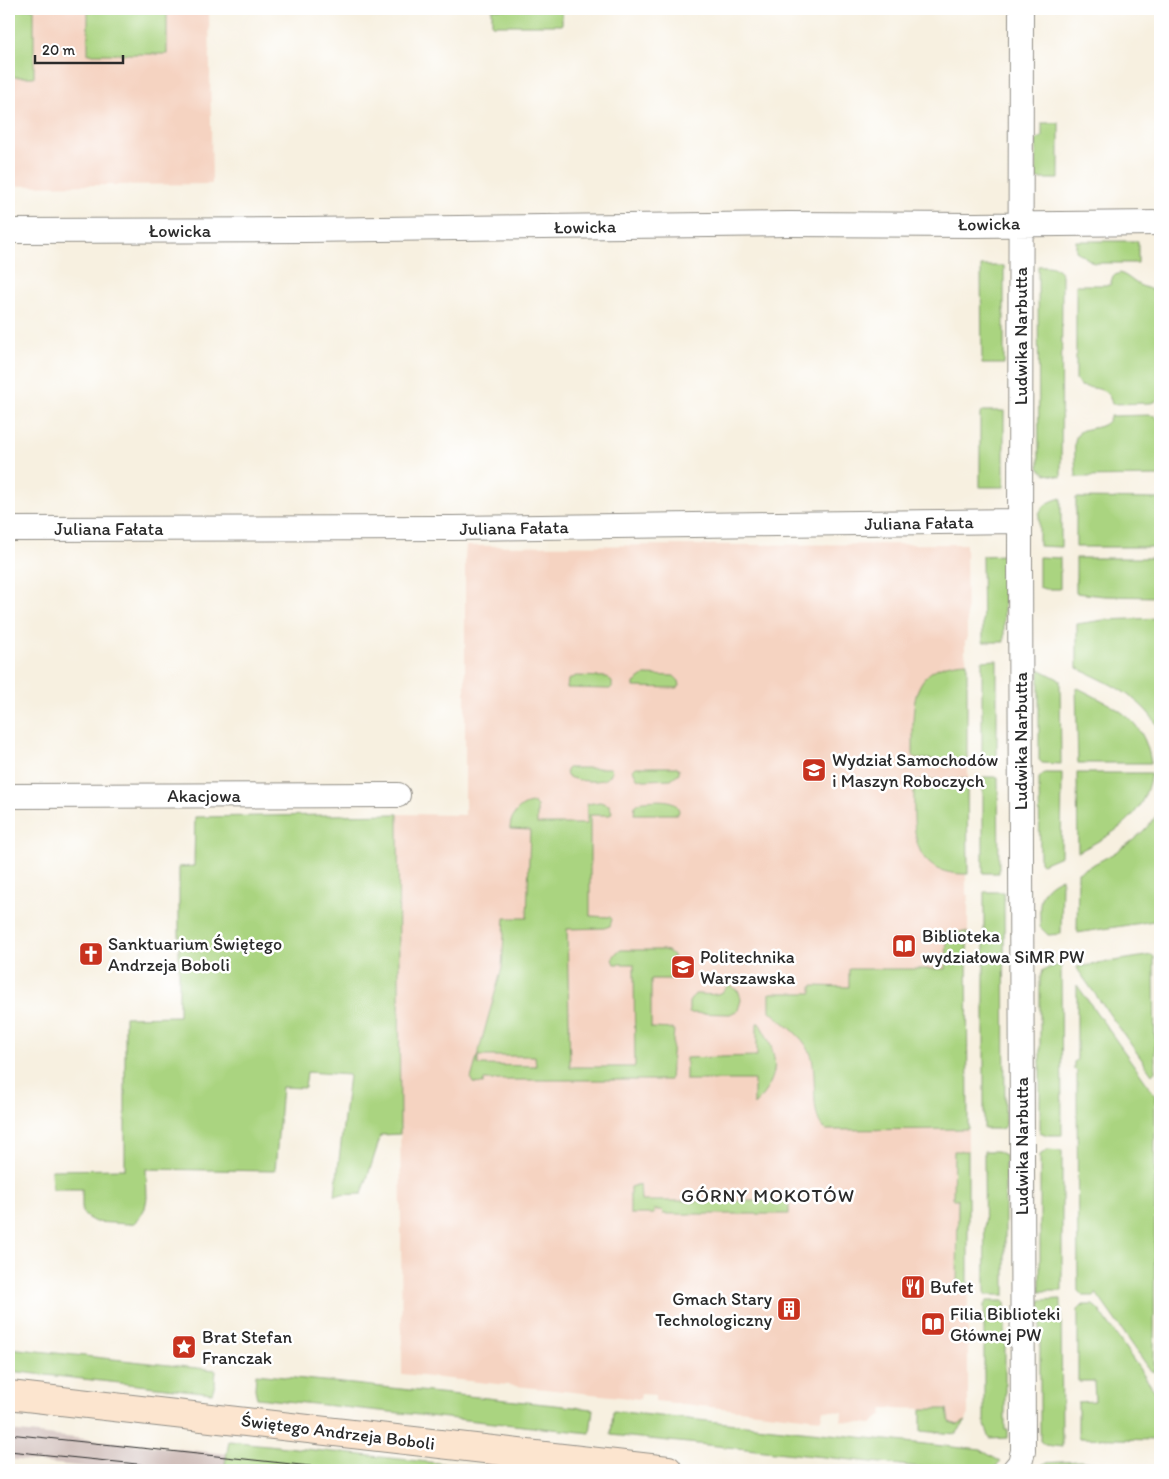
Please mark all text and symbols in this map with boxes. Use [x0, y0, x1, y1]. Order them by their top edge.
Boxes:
scale bar [35, 32, 122, 64]
text: 20 m [42, 41, 76, 59]
street label: Łowicka [958, 212, 1021, 236]
street label: Łowicka [554, 215, 617, 239]
street label: Łowicka [149, 220, 212, 242]
street label: Ludwika Narbutta [1010, 266, 1032, 405]
street label: Juliana Fałata [864, 511, 975, 535]
street label: Juliana Fałata [459, 516, 570, 540]
street label: Juliana Fałata [54, 518, 164, 540]
street label: Ludwika Narbutta [1010, 671, 1032, 810]
place label: Wydział Samochodów i Maszyn Roboczych [832, 749, 998, 792]
school or university icon: Wydział Samochodów i Maszyn Roboczych [801, 757, 827, 783]
street label: Akacjowa [167, 785, 241, 807]
place label: Biblioteka wydziałowa SiMR PW [922, 925, 1084, 968]
place label: Sanktuarium Świętego Andrzeja Boboli [108, 933, 282, 976]
library icon: Biblioteka wydziałowa SiMR PW [891, 933, 917, 959]
church icon: Sanktuarium Świętego Andrzeja Boboli [78, 941, 104, 967]
place label: Politechnika Warszawska [700, 946, 796, 989]
school or university icon: Politechnika Warszawska [670, 954, 696, 980]
street label: Ludwika Narbutta [1011, 1076, 1033, 1215]
district label: GÓRNY MOKOTÓW [681, 1184, 855, 1207]
restaurant icon: Bufet [900, 1274, 926, 1300]
place label: Bufet [930, 1276, 974, 1298]
place label: Gmach Stary Technologiczny [655, 1288, 772, 1331]
building icon: Gmach Stary Technologiczny [776, 1296, 802, 1322]
place label: Filia Biblioteki Głównej PW [950, 1303, 1060, 1346]
library icon: Filia Biblioteki Głównej PW [920, 1311, 946, 1337]
place label: Brat Stefan Franczak [202, 1326, 293, 1369]
place icon: Brat Stefan Franczak [171, 1334, 197, 1360]
street label: Świętego Andrzeja Boboli [240, 1409, 436, 1455]

